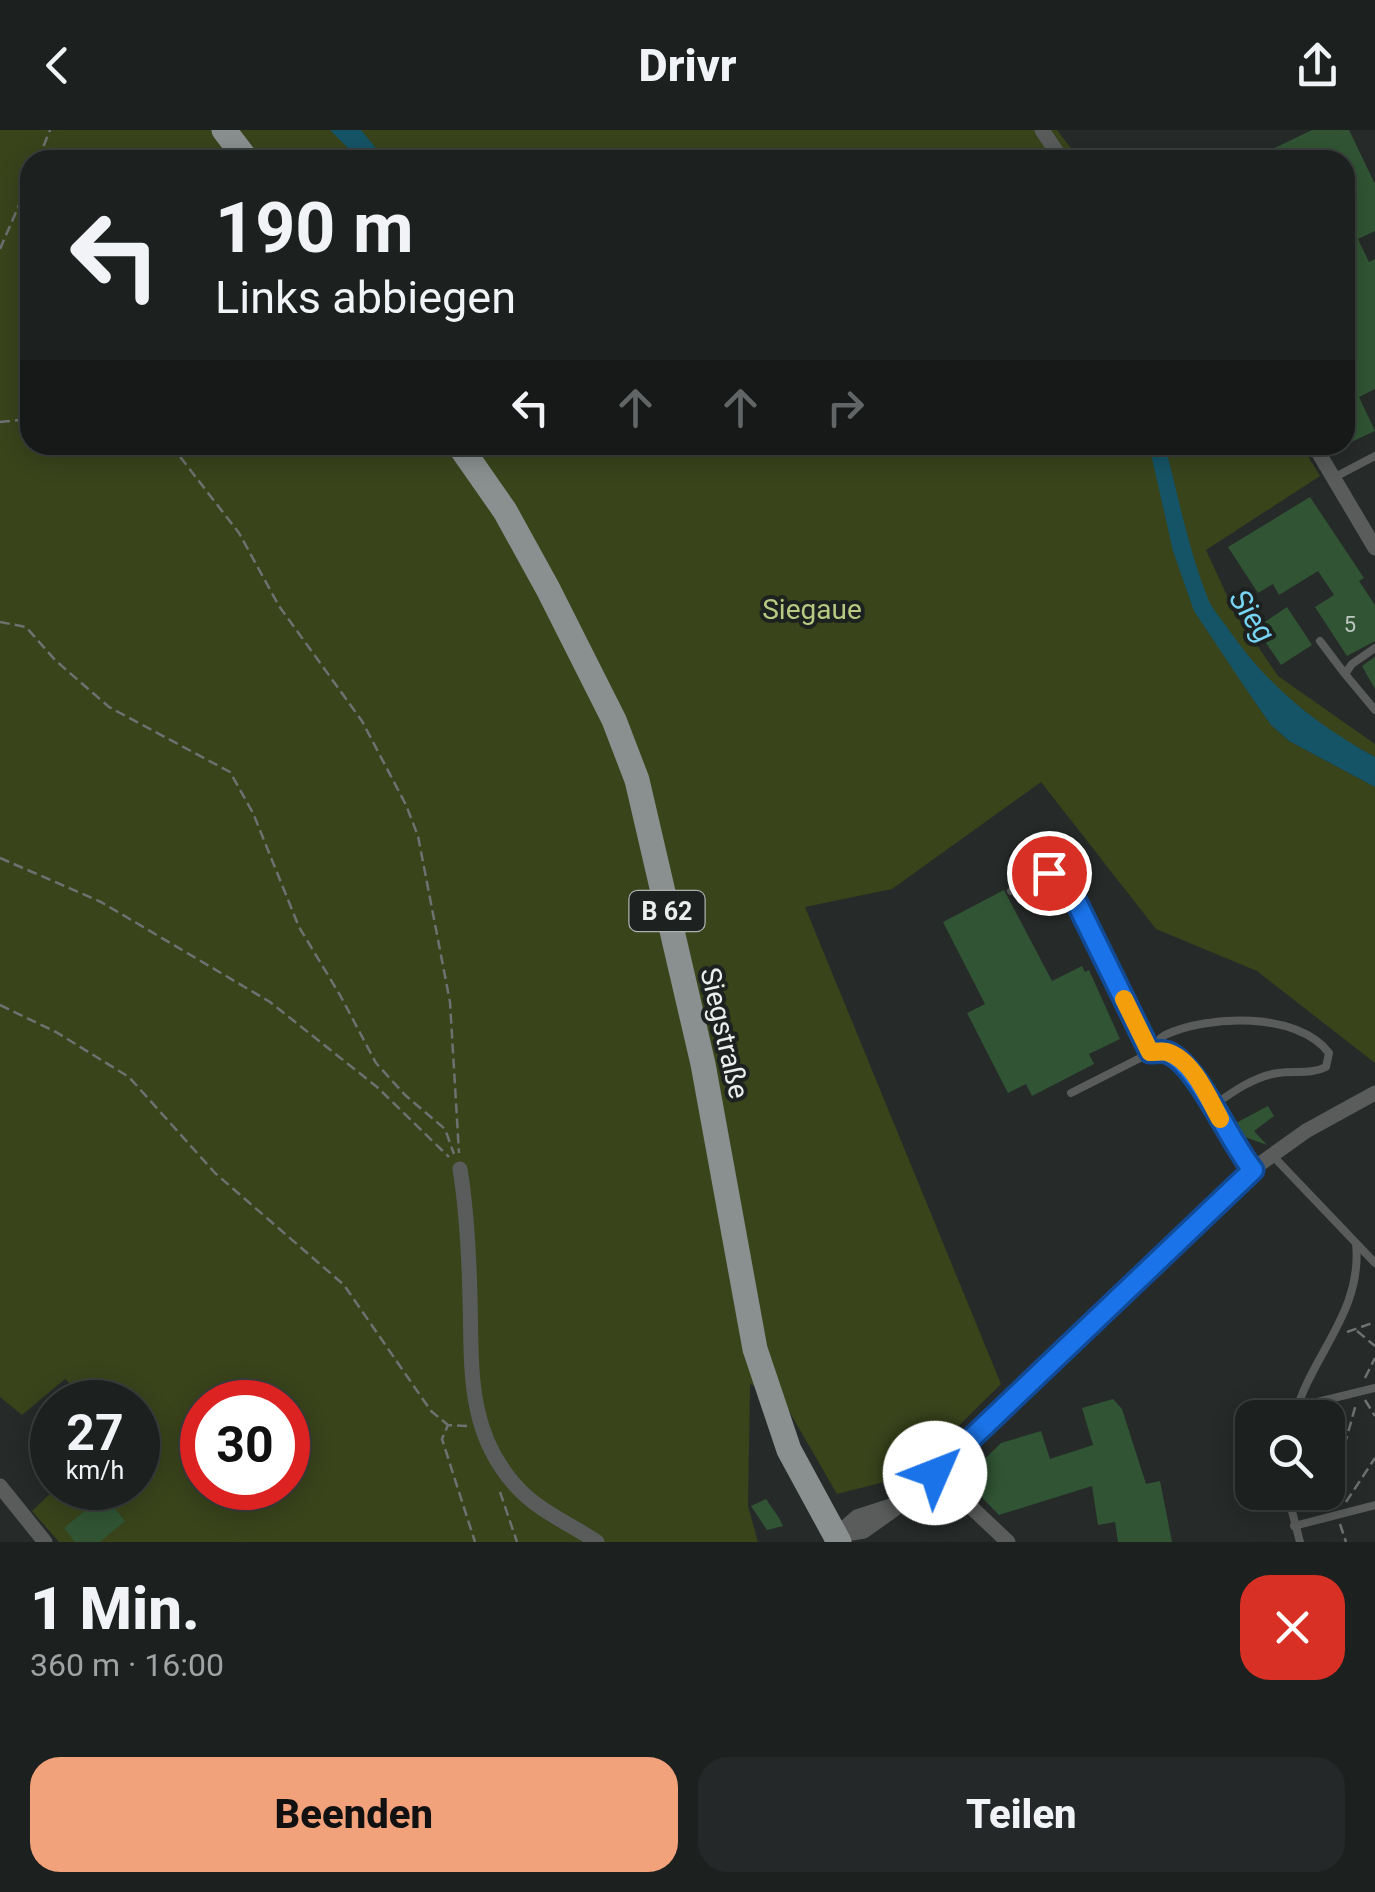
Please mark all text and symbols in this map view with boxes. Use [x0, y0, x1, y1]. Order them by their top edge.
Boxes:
icon: back [30, 38, 85, 93]
icon: share [1290, 38, 1345, 93]
text: Drivr [639, 39, 736, 92]
text: 190 m [215, 187, 414, 269]
icon: left [50, 190, 180, 320]
text: Links abbiegen [215, 271, 516, 324]
icon: left [503, 380, 558, 435]
icon: ahead [608, 380, 663, 435]
icon: ahead [713, 380, 768, 435]
icon: right [818, 380, 873, 435]
water label: Sieg [1222, 583, 1283, 649]
park label: Siegaue [762, 593, 862, 626]
house number: 5 [1344, 612, 1356, 637]
pin [1007, 831, 1092, 916]
icon: arrive [1022, 846, 1077, 901]
road number: B 62 [630, 891, 704, 931]
street label: Siegstraße [693, 964, 756, 1102]
speed limit sign: 30 [180, 1380, 310, 1510]
map controls [1235, 1400, 1345, 1510]
button: search [1235, 1400, 1345, 1510]
text: 27 [66, 1404, 124, 1462]
position arrow [883, 1421, 987, 1525]
text: km/h [66, 1456, 124, 1485]
text: 1 Min. [30, 1573, 200, 1644]
button: close [1240, 1575, 1345, 1680]
text: 360 m · 16:00 [30, 1646, 224, 1684]
button: Beenden [30, 1757, 678, 1872]
button: Teilen [698, 1757, 1345, 1872]

